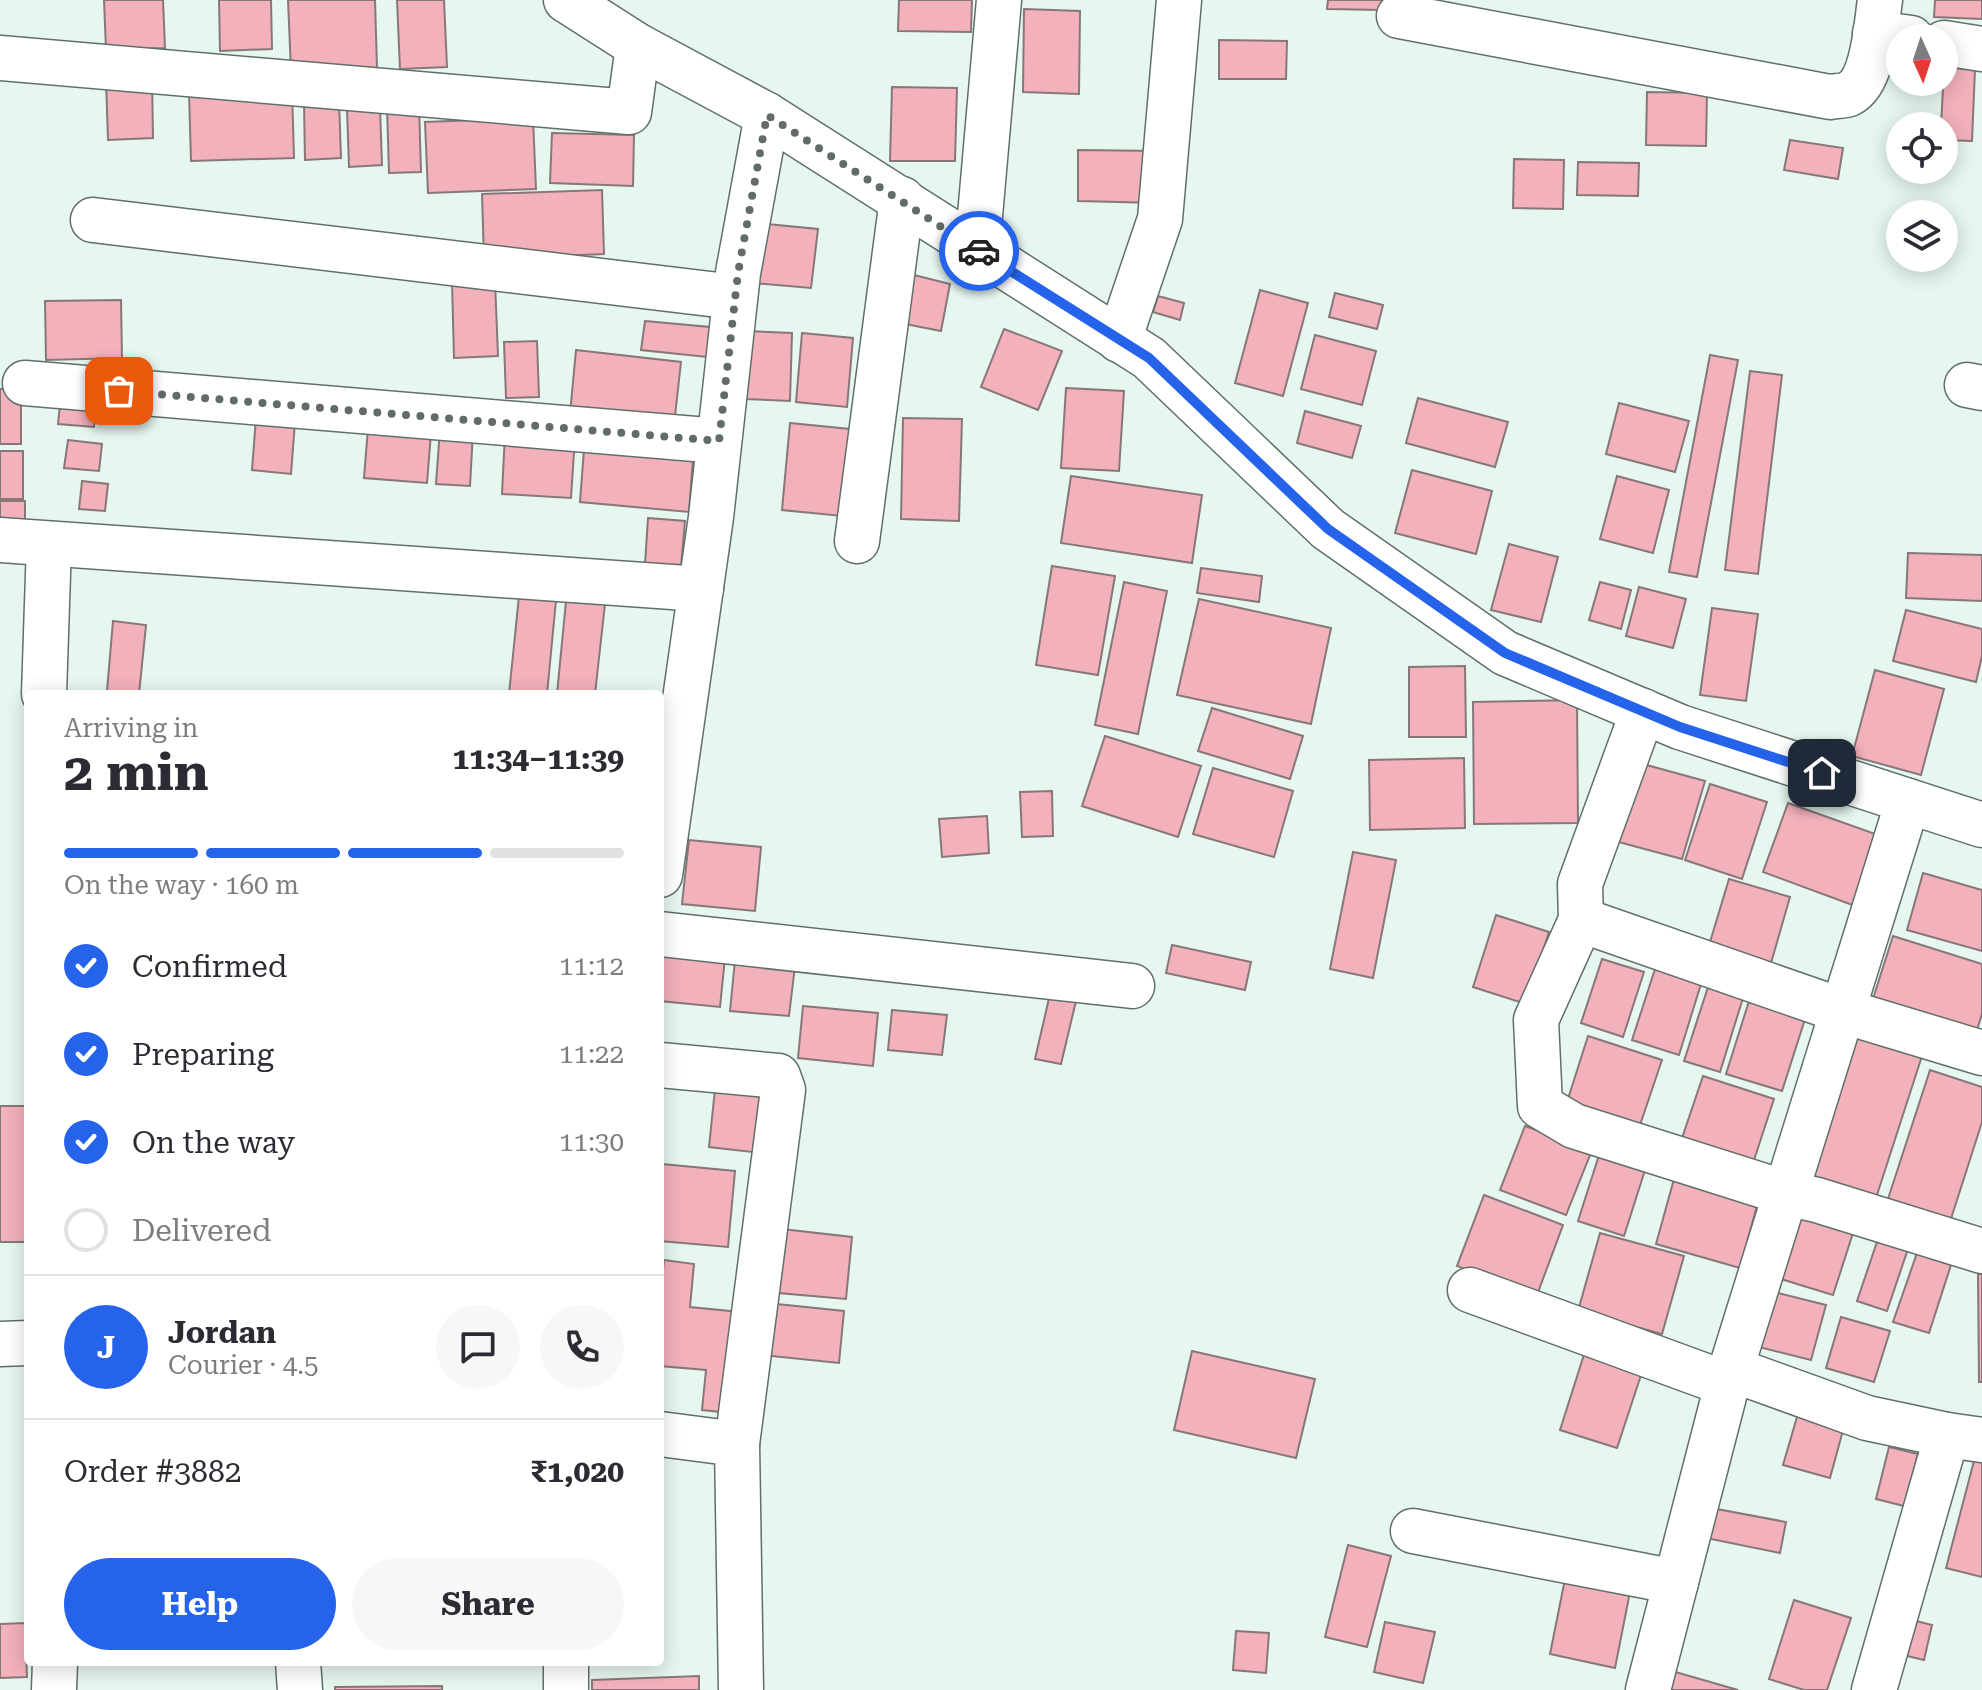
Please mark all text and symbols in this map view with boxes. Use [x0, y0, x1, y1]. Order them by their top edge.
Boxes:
north arrow [1886, 24, 1958, 96]
map controls [1886, 24, 1958, 272]
button: locate [1886, 112, 1958, 184]
button: layers [1886, 200, 1958, 272]
courier [939, 211, 1019, 291]
icon: car [957, 229, 1001, 273]
pin [85, 357, 153, 425]
icon: bag [97, 369, 141, 413]
text: Arriving in [64, 713, 198, 743]
pin [1788, 739, 1856, 807]
text: 11:34–11:39 [452, 741, 624, 776]
text: 2 min [64, 742, 209, 803]
icon: home [1800, 751, 1844, 795]
text: On the way · 160 m [64, 870, 299, 900]
icon: check [64, 944, 108, 988]
text: Confirmed [132, 949, 287, 984]
text: 11:12 [559, 951, 624, 981]
icon: check [64, 1032, 108, 1076]
text: Preparing [132, 1037, 274, 1072]
text: 11:22 [559, 1039, 624, 1069]
icon: check [64, 1120, 108, 1164]
text: On the way [132, 1125, 295, 1160]
text: 11:30 [559, 1127, 624, 1157]
text: Delivered [132, 1213, 271, 1248]
button: chat [436, 1305, 520, 1389]
button: phone [540, 1305, 624, 1389]
text: Jordan [168, 1315, 276, 1350]
text: J [97, 1330, 115, 1365]
text: Courier · 4.5 [168, 1350, 318, 1380]
text: Order #3882 [64, 1454, 242, 1489]
text: ₹1,020 [530, 1454, 624, 1489]
button: Help [64, 1558, 336, 1650]
button: Share [352, 1558, 624, 1650]

